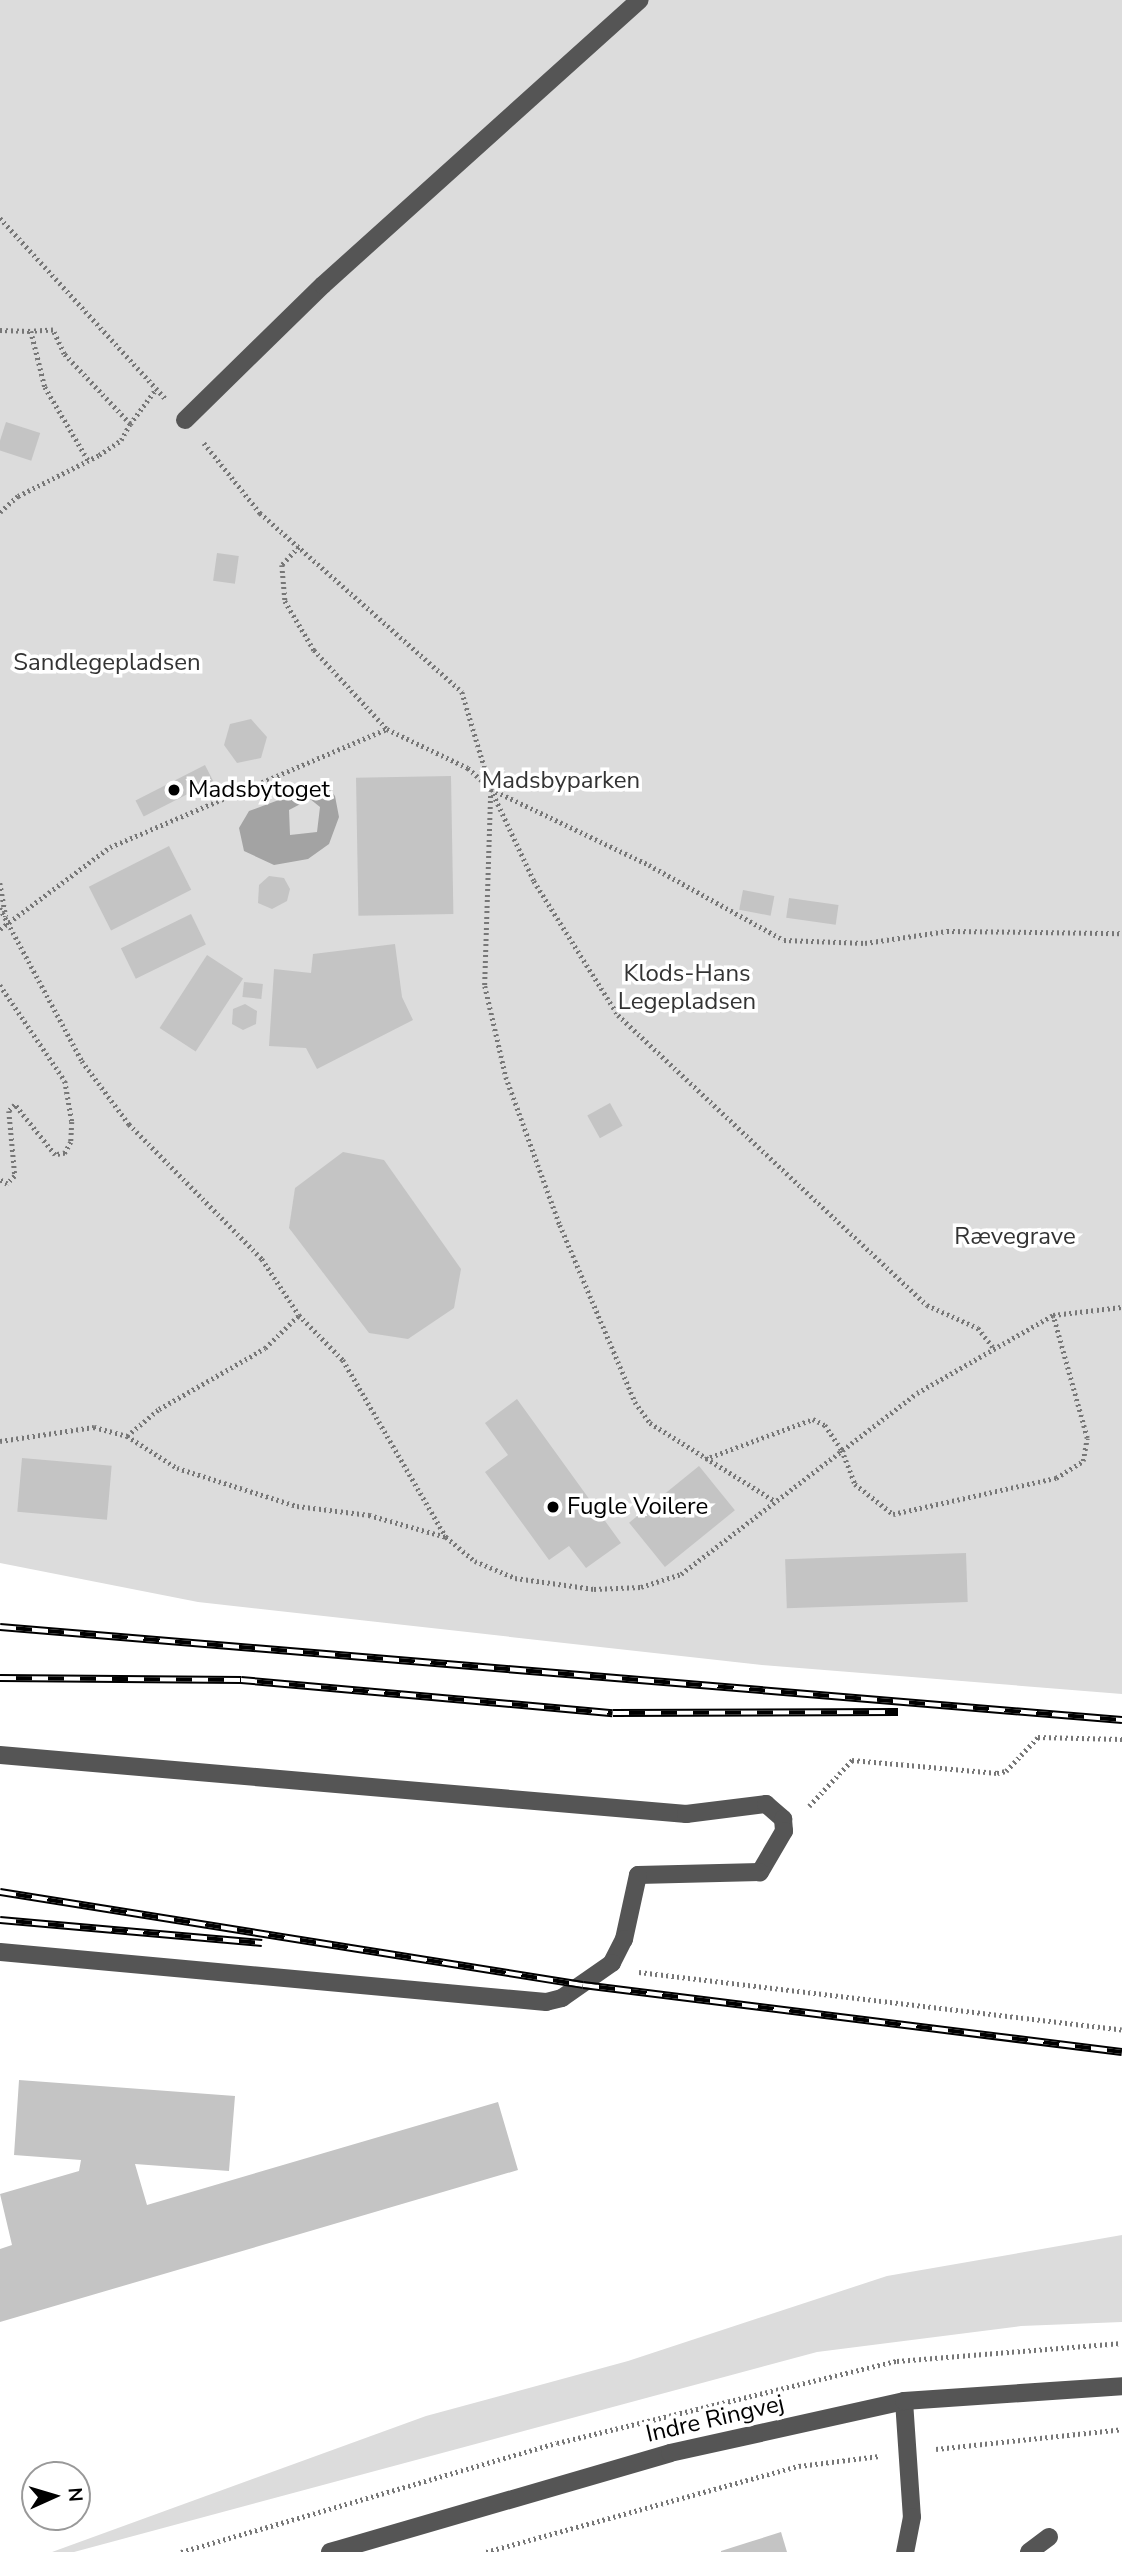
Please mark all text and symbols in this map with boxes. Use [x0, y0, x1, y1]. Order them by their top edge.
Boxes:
park label: Sandlegepladsen [13, 649, 201, 677]
park label: Madsbyparken [482, 767, 640, 795]
place label: Madsbytoget [188, 776, 330, 804]
marker: Madsbytoget [166, 782, 182, 798]
park label: Klods-Hans Legepladsen [618, 960, 756, 1016]
park label: Rævegrave [954, 1223, 1076, 1251]
place label: Fugle Voilere [567, 1493, 708, 1521]
marker: Fugle Voilere [545, 1499, 561, 1515]
street label: Indre Ringvej [643, 2389, 787, 2449]
north arrow [21, 2461, 91, 2531]
text: N [61, 2487, 88, 2503]

